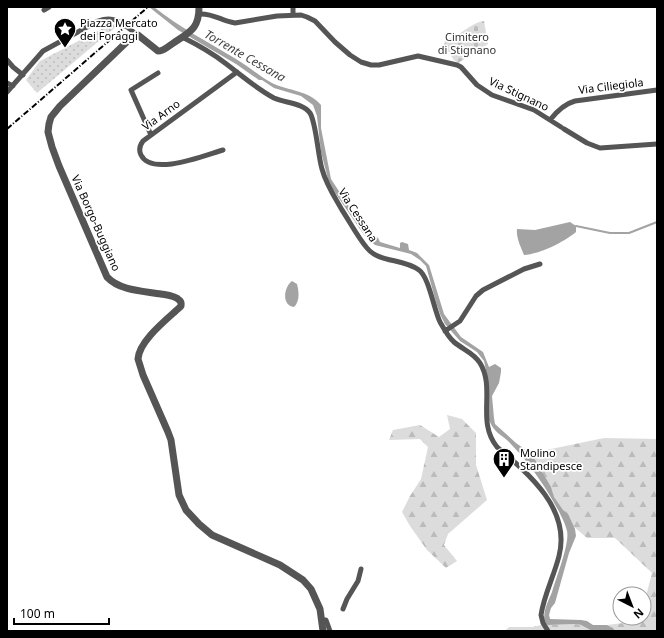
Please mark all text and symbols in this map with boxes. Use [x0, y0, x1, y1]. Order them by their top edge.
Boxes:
place label: Piazza Mercato dei Foraggi [80, 15, 158, 43]
place icon: Piazza Mercato dei Foraggi [52, 16, 78, 49]
water label: Torrente Cessana [201, 25, 289, 86]
park label: Cimitero di Stignano [438, 29, 497, 57]
street label: Via Stignano [487, 73, 552, 114]
street label: Via Ciliegiola [578, 74, 644, 97]
street label: Via Arno [139, 96, 183, 133]
street label: Via Borgo-Buggiano [69, 172, 125, 273]
street label: Via Cessana [335, 185, 381, 245]
place label: Molino Standipesce [520, 445, 582, 473]
building icon: Molino Standipesce [491, 446, 517, 479]
north arrow [612, 586, 652, 626]
scale bar [14, 600, 109, 626]
text: 100 m [20, 605, 55, 622]
text: N [631, 605, 647, 622]

